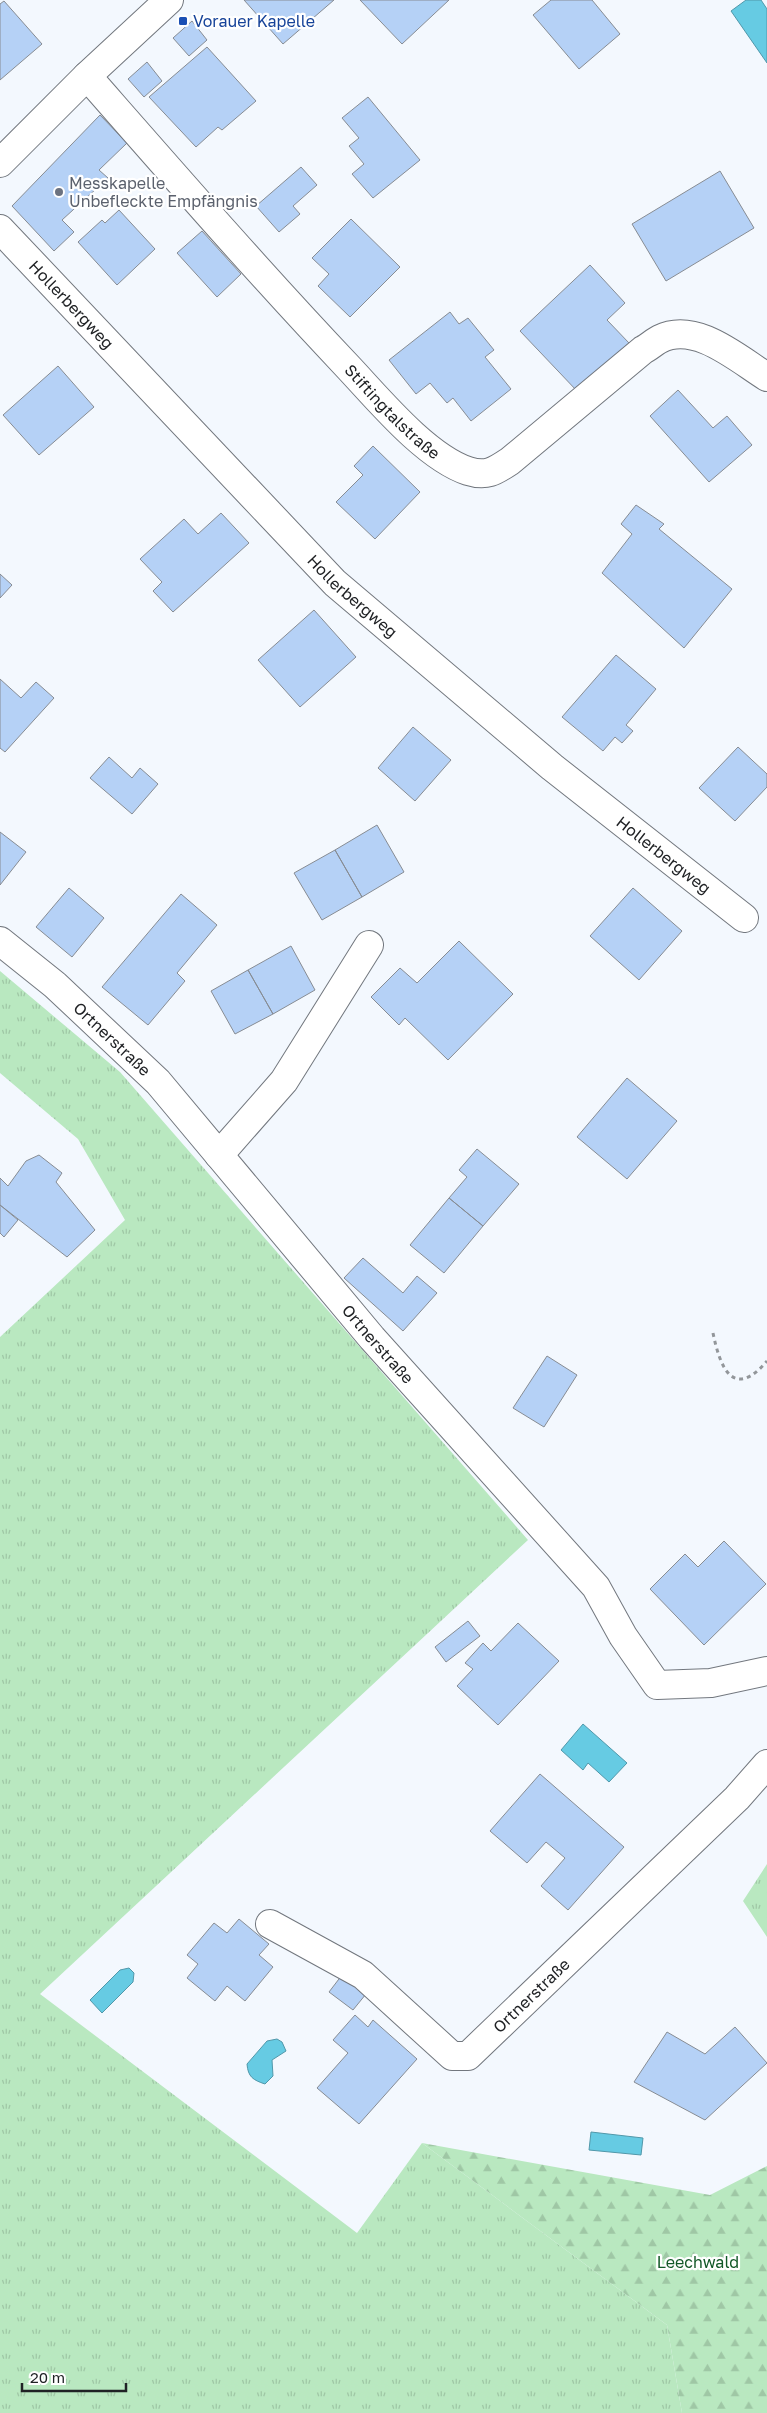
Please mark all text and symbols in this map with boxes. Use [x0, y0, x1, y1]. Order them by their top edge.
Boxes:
place label: Vorauer Kapelle [193, 11, 315, 31]
marker: Vorauer Kapelle [177, 15, 189, 27]
place label: Messkapelle Unbefleckte Empfängnis [69, 173, 258, 211]
marker: Messkapelle Unbefleckte Empfängnis [53, 186, 65, 198]
street label: Hollerbergweg [25, 256, 118, 353]
street label: Stiftingtalstraße [341, 360, 444, 463]
street label: Hollerbergweg [303, 550, 402, 642]
street label: Hollerbergweg [613, 812, 715, 898]
street label: Ortnerstraße [69, 998, 155, 1080]
street label: Ortnerstraße [338, 1300, 418, 1388]
street label: Ortnerstraße [489, 1954, 574, 2037]
park label: Leechwald [657, 2252, 739, 2272]
scale bar [22, 2360, 126, 2392]
text: 20 m [30, 2368, 65, 2386]

